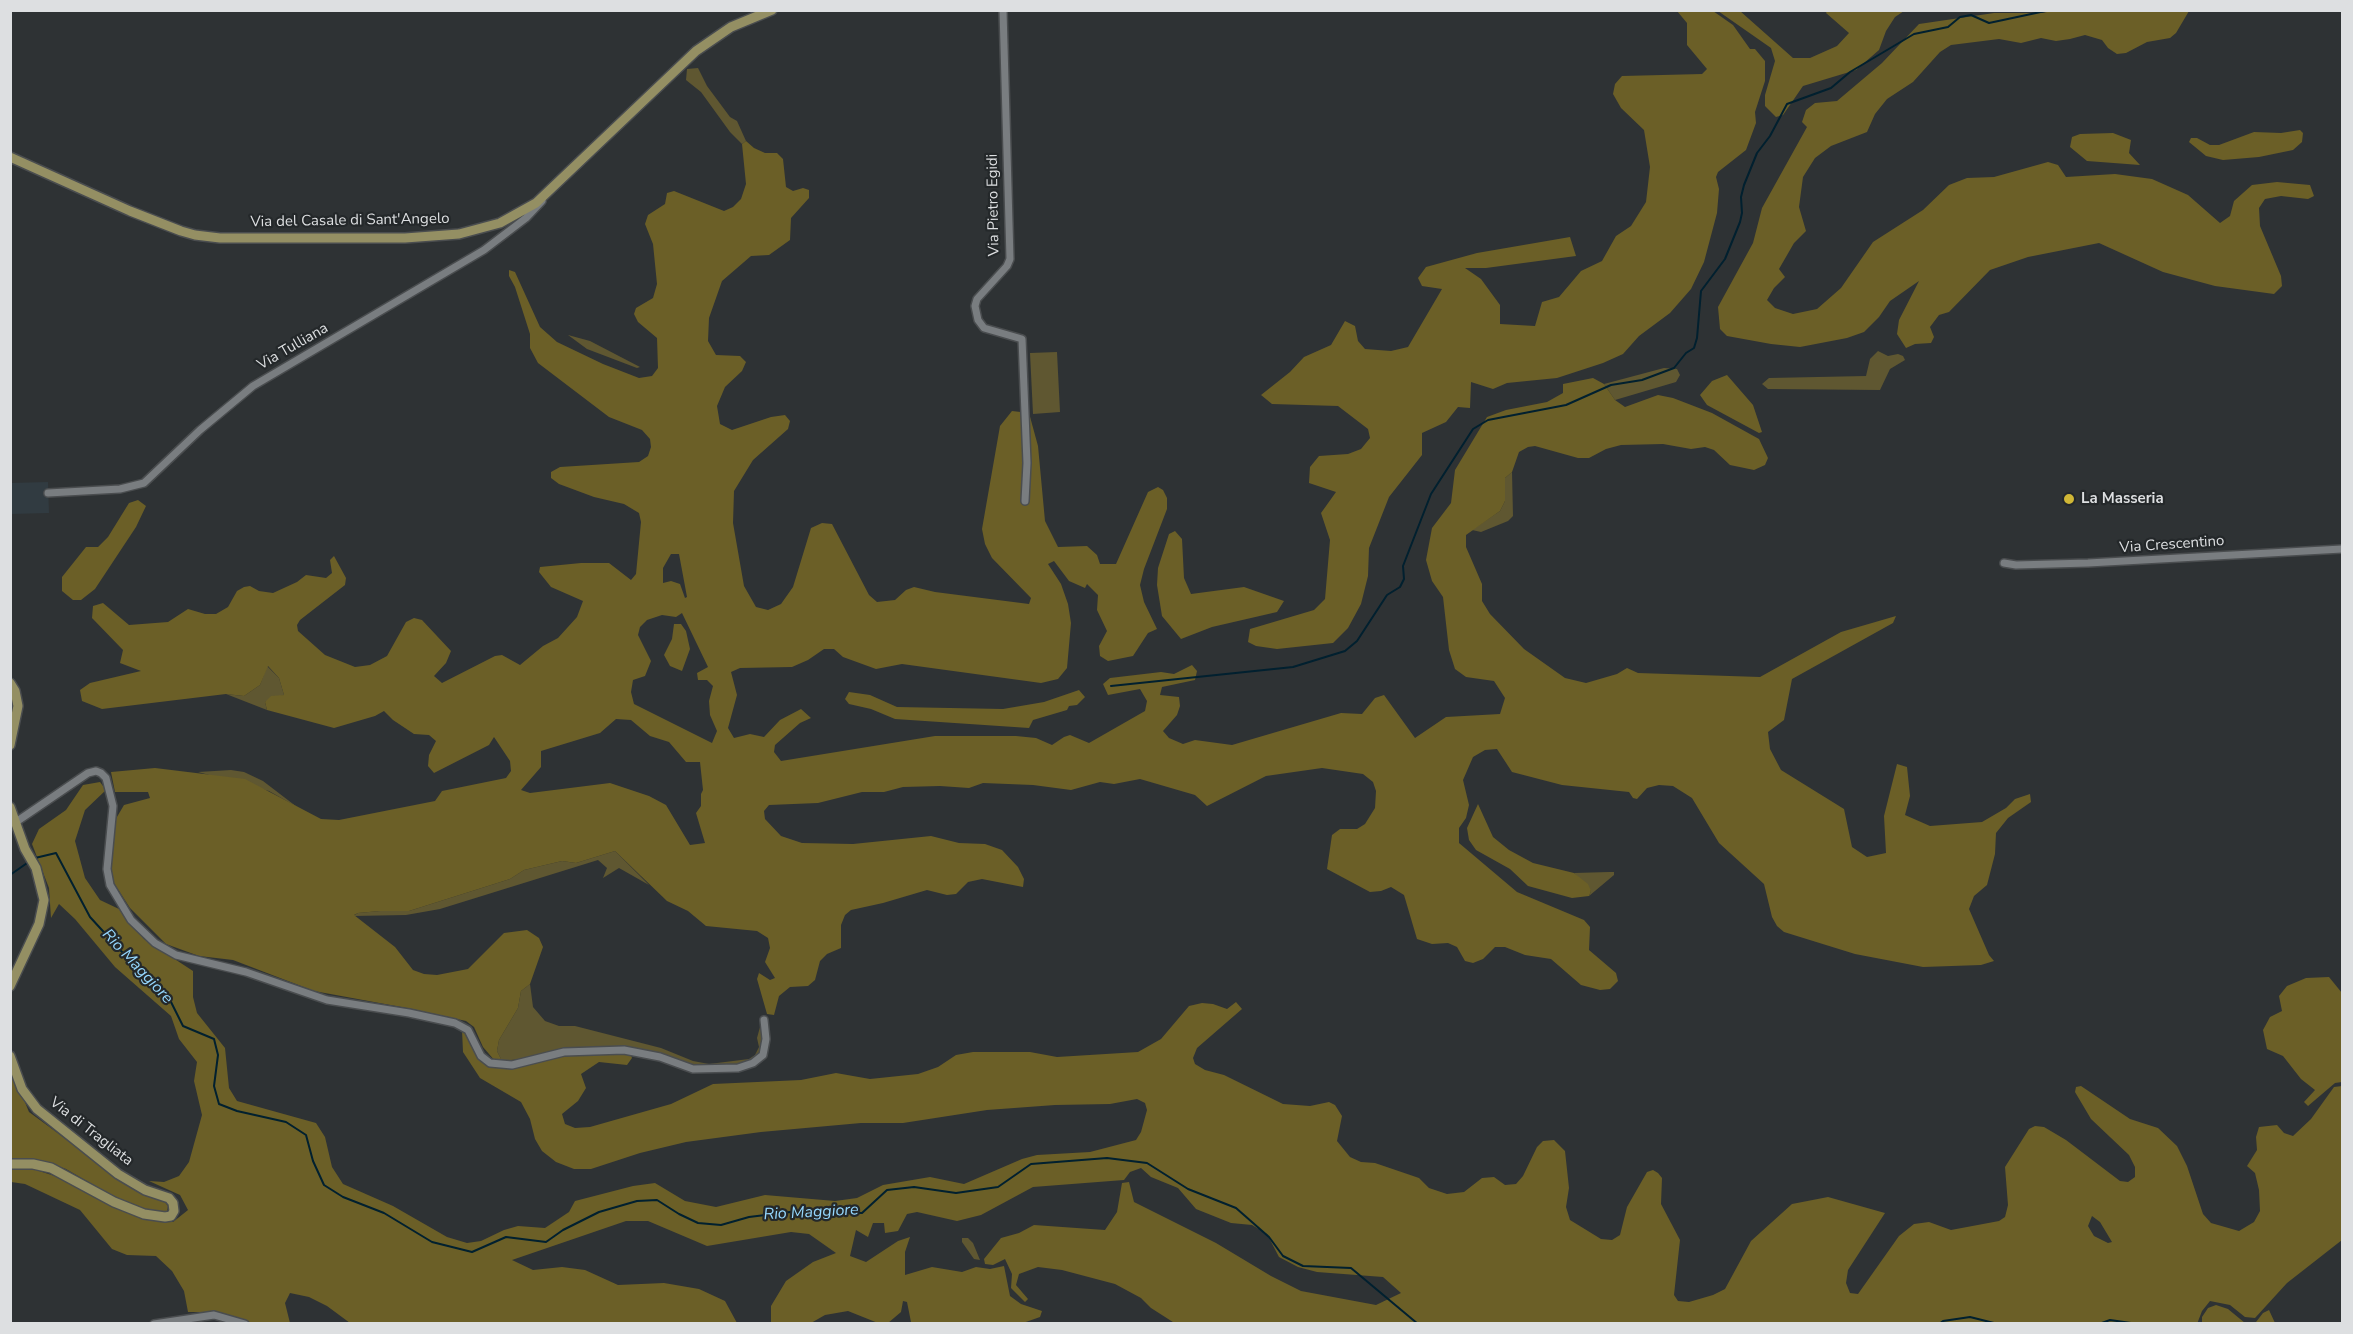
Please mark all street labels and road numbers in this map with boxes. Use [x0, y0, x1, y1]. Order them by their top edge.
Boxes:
street label: Via Pietro Egidi [984, 154, 1004, 256]
street label: Via del Casale di Sant'Angelo [250, 210, 450, 232]
street label: Via Tulliana [254, 320, 332, 374]
street label: Via Crescentino [2119, 532, 2225, 558]
street label: Via di Tragliata [46, 1094, 136, 1170]

